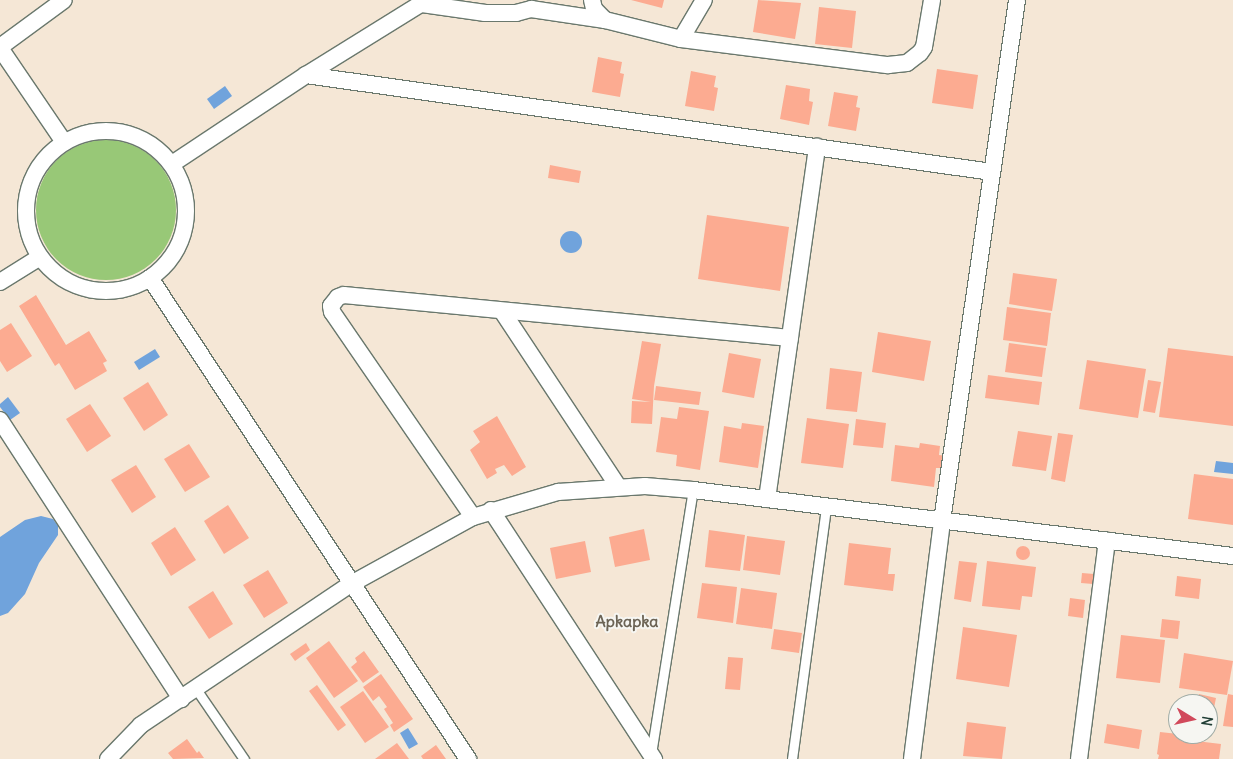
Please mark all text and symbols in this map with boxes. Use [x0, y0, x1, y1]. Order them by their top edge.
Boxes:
district label: Apkapka [596, 611, 658, 631]
north arrow [1168, 694, 1218, 744]
text: N [1197, 715, 1216, 727]

